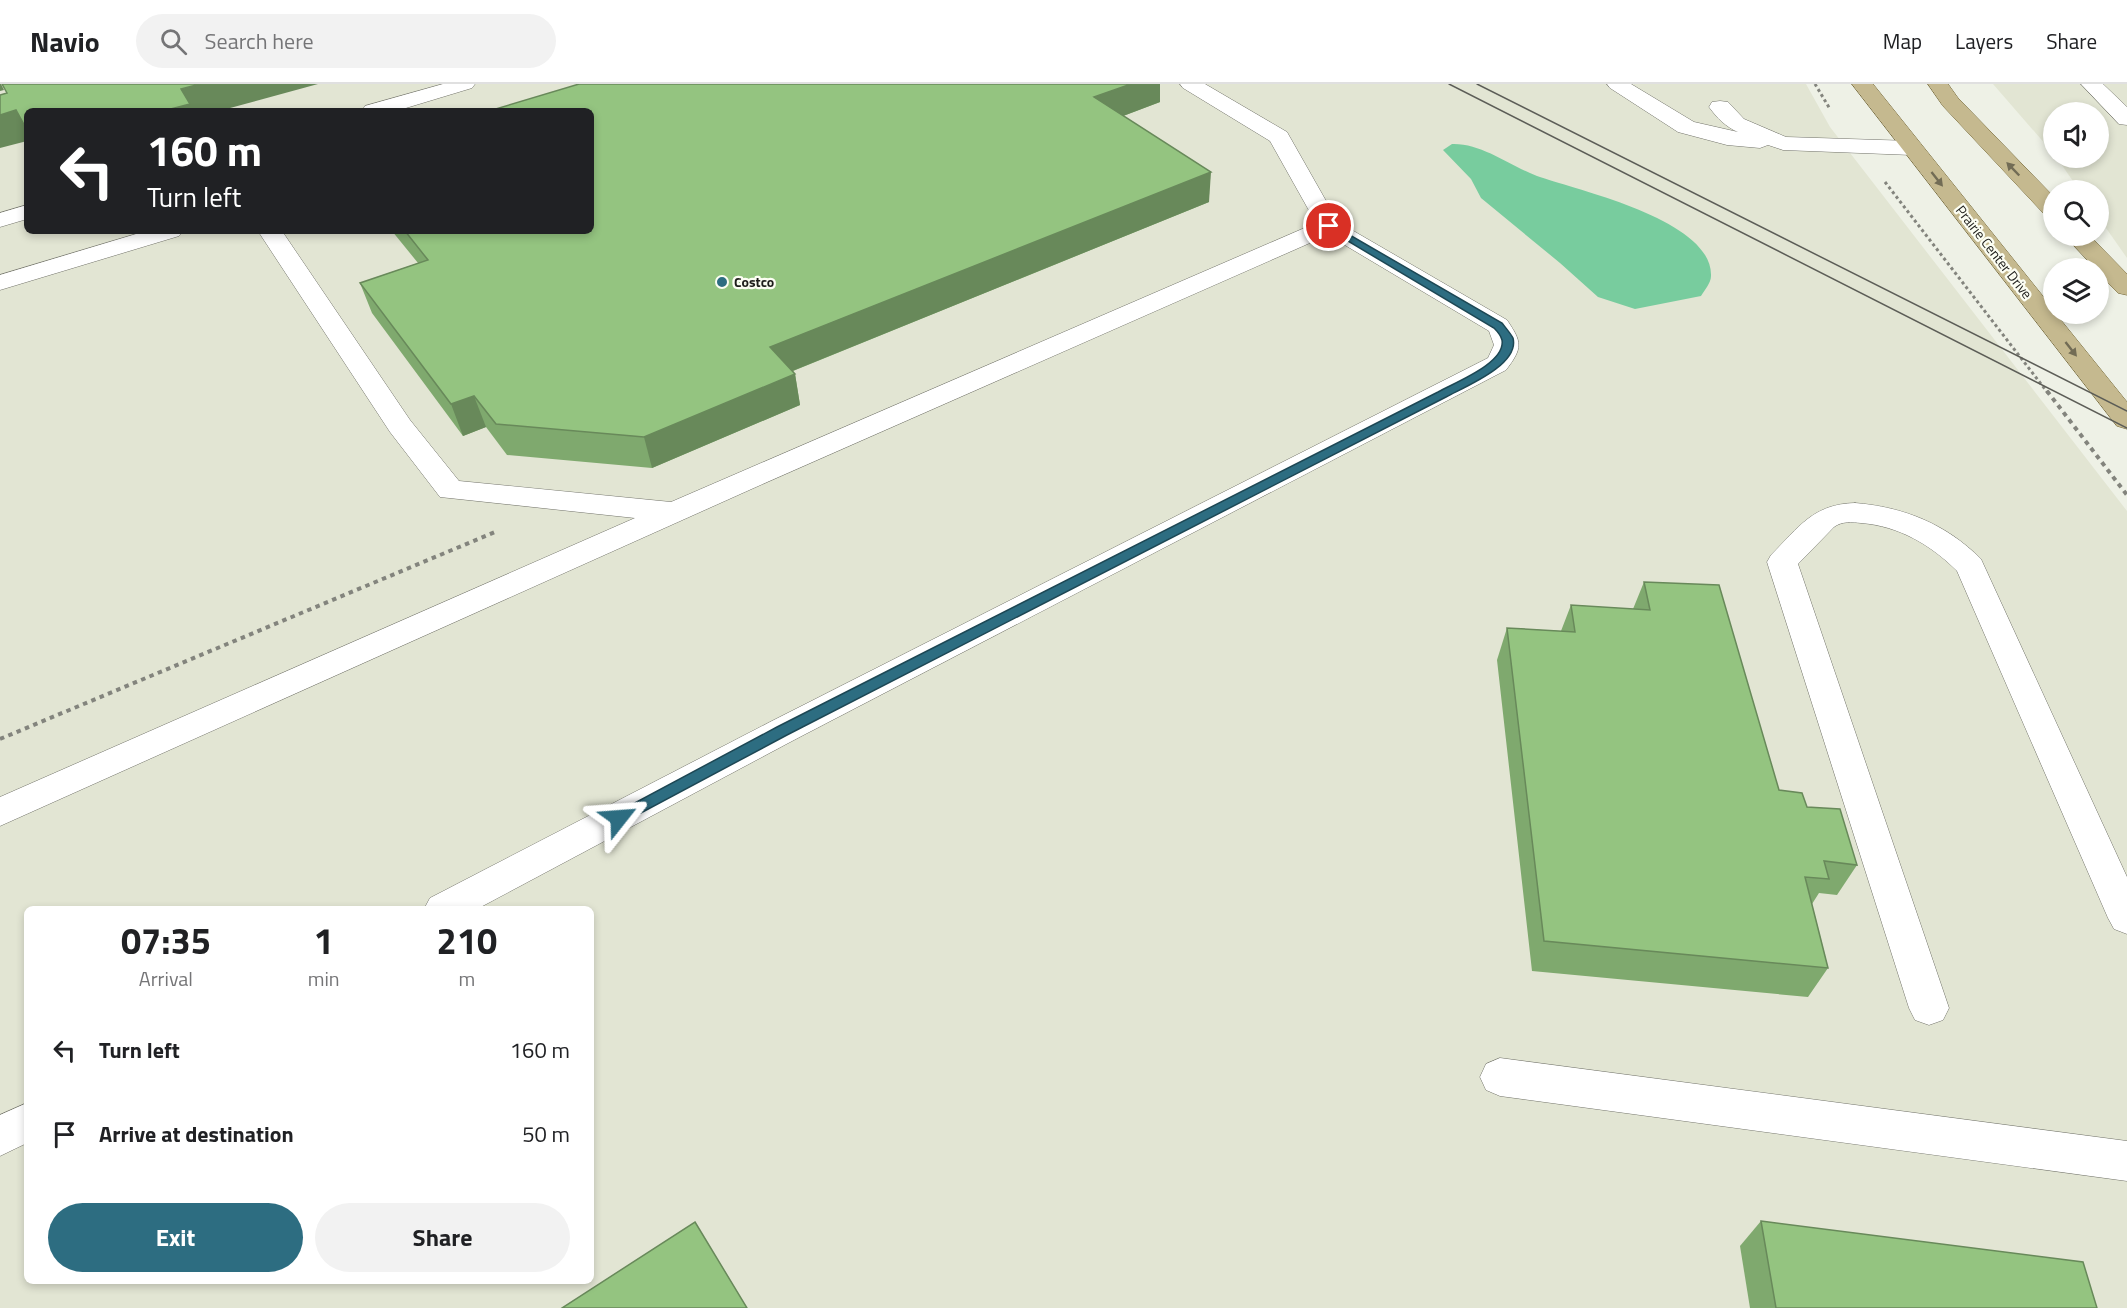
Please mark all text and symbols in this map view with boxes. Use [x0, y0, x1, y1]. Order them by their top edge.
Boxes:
search box [136, 14, 556, 68]
text: Navio [30, 20, 100, 63]
text: Search here [205, 24, 314, 58]
icon: search [157, 25, 190, 58]
text: Map [1883, 25, 1922, 57]
text: Layers [1955, 25, 2013, 57]
text: Share [2046, 25, 2097, 57]
map controls [2043, 102, 2109, 324]
button: sound [2043, 102, 2109, 168]
text: 160 m [147, 118, 262, 182]
icon: left [48, 132, 126, 210]
one-way arrow [2006, 161, 2020, 176]
one-way arrow [1930, 172, 1942, 187]
text: Turn left [147, 176, 241, 217]
button: search [2043, 180, 2109, 246]
pin [1303, 200, 1354, 251]
street label: Prairie Center Drive [1951, 200, 2038, 303]
icon: arrive [1312, 209, 1345, 242]
button: layers [2043, 258, 2109, 324]
place label: Costco [734, 271, 774, 292]
marker: Costco [715, 275, 729, 289]
one-way arrow [2064, 341, 2077, 357]
position arrow [587, 786, 651, 850]
text: 07:35 [121, 913, 211, 968]
text: 1 [314, 913, 334, 968]
text: 210 [437, 913, 497, 968]
text: Arrival [139, 963, 193, 994]
text: min [308, 963, 340, 994]
text: m [458, 963, 475, 994]
text: Turn left [99, 1033, 180, 1067]
text: 160 m [510, 1033, 570, 1067]
icon: left [48, 1034, 81, 1067]
text: Arrive at destination [99, 1117, 294, 1151]
text: 50 m [522, 1117, 570, 1151]
icon: arrive [48, 1118, 81, 1151]
button: Exit [48, 1203, 303, 1272]
button: Share [315, 1203, 570, 1272]

